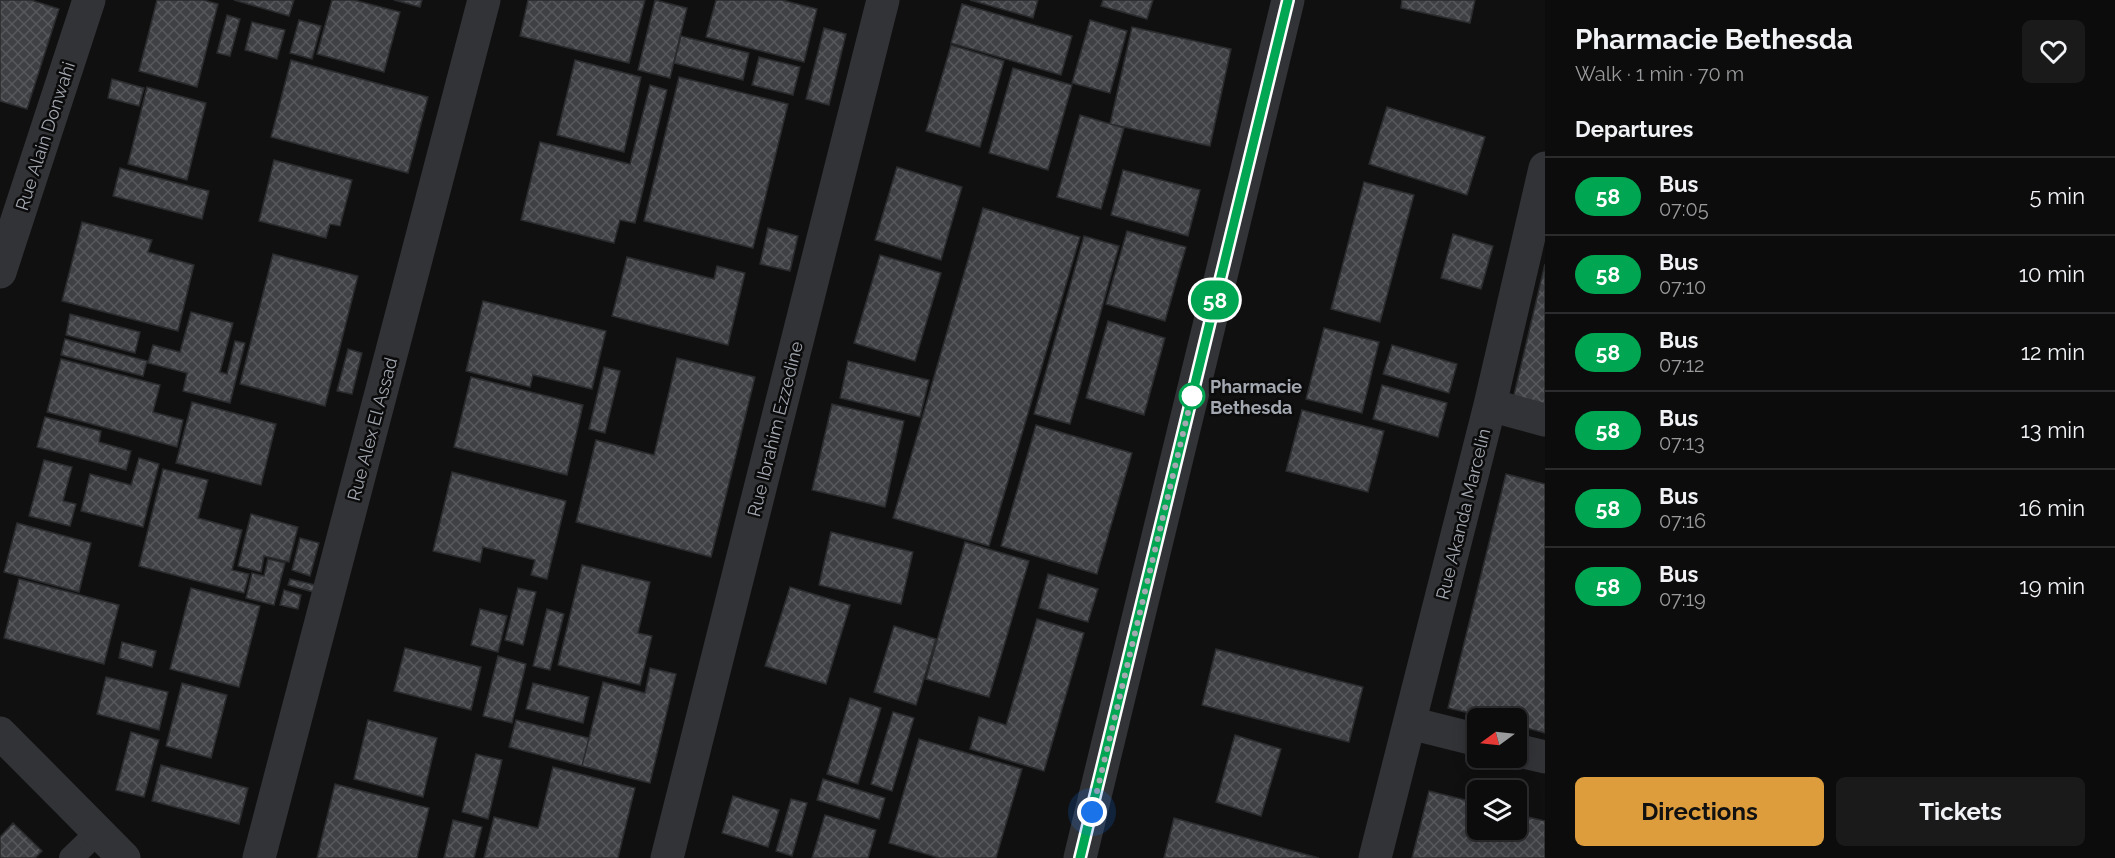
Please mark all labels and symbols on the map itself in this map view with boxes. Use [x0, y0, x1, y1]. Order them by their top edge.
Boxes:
street label: Rue Alain Donwahi [11, 59, 79, 213]
line badge: 58 [1188, 280, 1242, 320]
street label: Rue Ibrahim Ezzedine [743, 339, 807, 519]
street label: Rue Alex El Assad [343, 355, 401, 503]
place label: Pharmacie Bethesda [1210, 376, 1302, 418]
marker: Pharmacie Bethesda [1179, 383, 1205, 409]
street label: Rue Akanda Marcelin [1432, 426, 1494, 602]
north arrow [1467, 708, 1527, 768]
your location [1077, 797, 1107, 827]

